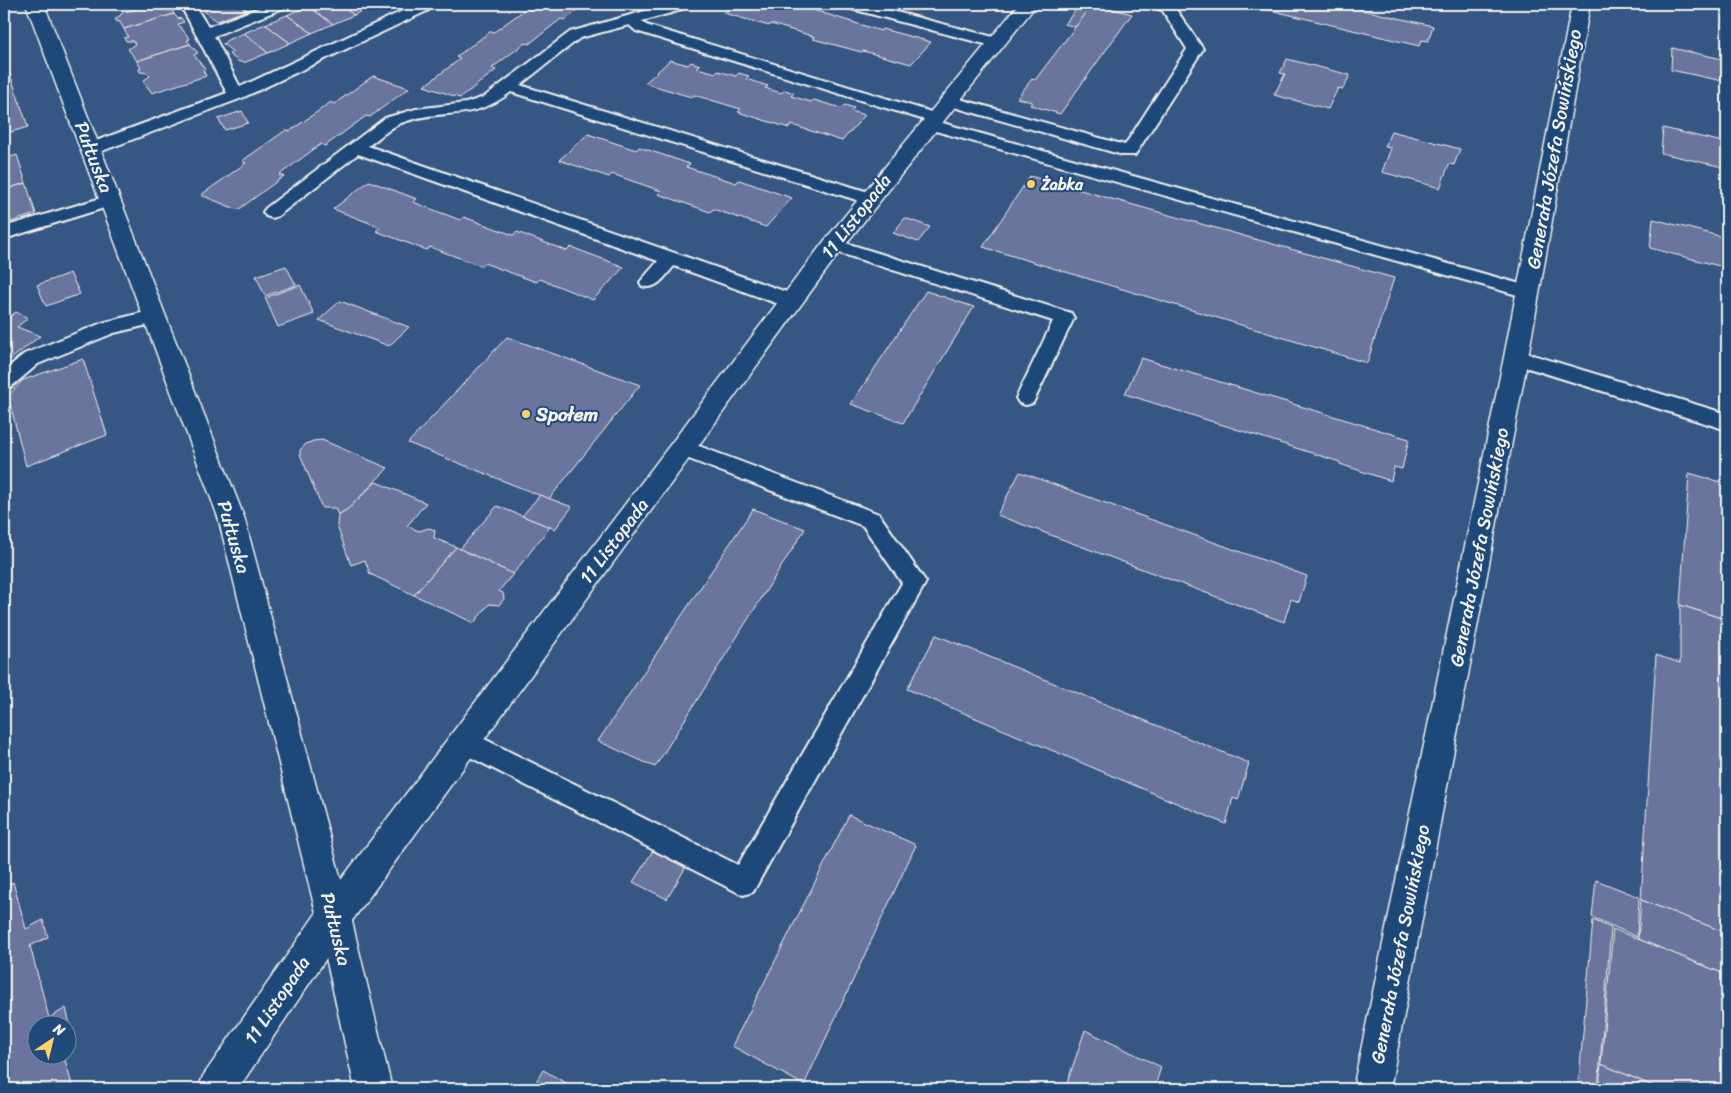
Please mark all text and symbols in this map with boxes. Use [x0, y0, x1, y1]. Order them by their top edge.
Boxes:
street label: Generała Józefa Sowińskiego [1517, 26, 1591, 272]
street label: Pułtuska [65, 116, 123, 198]
street label: 11 Listopada [812, 166, 900, 266]
place label: Żabka [1040, 170, 1084, 199]
marker: Żabka [1025, 178, 1037, 190]
place label: Społem [535, 398, 599, 431]
marker: Społem [520, 408, 532, 420]
street label: Generała Józefa Sowińskiego [1440, 424, 1518, 669]
street label: 11 Listopada [570, 490, 658, 591]
street label: Pułtuska [208, 497, 260, 578]
street label: Generała Józefa Sowińskiego [1361, 821, 1439, 1066]
street label: Pułtuska [311, 889, 361, 970]
street label: 11 Listopada [235, 948, 319, 1051]
north arrow [28, 1016, 78, 1066]
text: N [47, 1016, 71, 1043]

